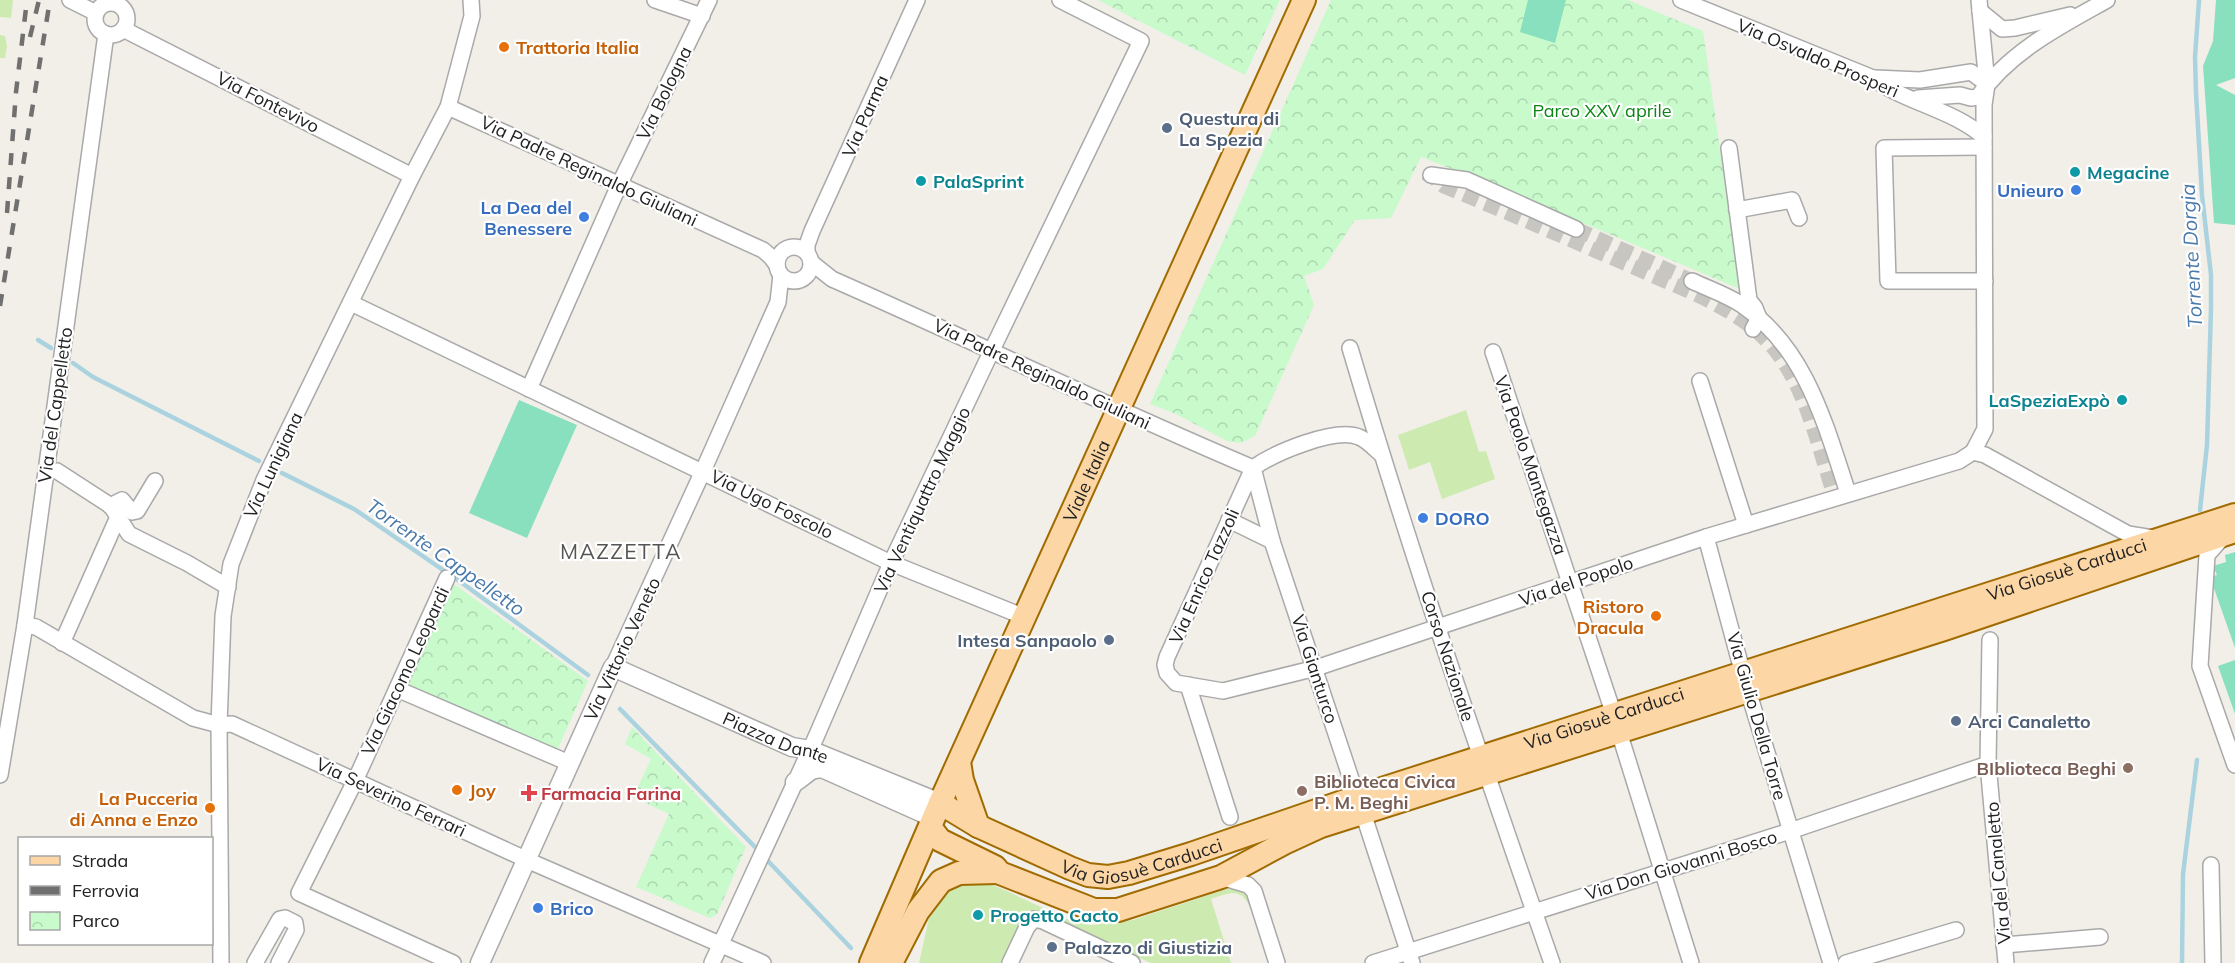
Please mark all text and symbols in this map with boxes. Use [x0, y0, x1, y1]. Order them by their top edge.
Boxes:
street label: Via Osvaldo Prosperi [1734, 13, 1902, 103]
place label: Trattoria Italia [516, 36, 639, 59]
marker: Trattoria Italia [497, 40, 511, 54]
street label: Via Bologna [631, 42, 697, 144]
street label: Via Fontevivo [213, 66, 323, 138]
street label: Via Parma [837, 71, 893, 161]
park label: Parco XXV aprile [1532, 99, 1672, 122]
place label: Questura di La Spezia [1179, 107, 1279, 151]
street label: Via Padre Reginaldo Giuliani [477, 111, 701, 231]
marker: Questura di La Spezia [1160, 121, 1174, 135]
place label: Megacine [2087, 161, 2170, 184]
marker: Megacine [2068, 165, 2082, 179]
place label: PalaSprint [933, 170, 1024, 193]
marker: PalaSprint [914, 174, 928, 188]
place label: Unieuro [1997, 179, 2064, 202]
marker: Unieuro [2069, 183, 2083, 197]
water label: Torrente Dorgia [2175, 183, 2207, 329]
place label: La Dea del Benessere [480, 196, 572, 240]
marker: La Dea del Benessere [577, 210, 591, 224]
street label: Via Padre Reginaldo Giuliani [930, 314, 1154, 434]
street label: Via del Cappelletto [33, 326, 77, 484]
street label: Via Paolo Mantegazza [1490, 372, 1572, 558]
place label: LaSpeziaExpò [1989, 389, 2110, 412]
marker: LaSpeziaExpò [2115, 393, 2129, 407]
street label: Via Ventiquattro Maggio [869, 403, 975, 597]
street label: Via Lunigiana [238, 408, 308, 522]
street label: Viale Italia [1057, 436, 1115, 525]
street label: Via Ugo Foscolo [707, 464, 837, 544]
water label: Torrente Cappelletto [362, 493, 530, 621]
street label: Via Enrico Tazzoli [1164, 505, 1244, 647]
place label: DORO [1435, 507, 1490, 530]
marker: DORO [1416, 511, 1430, 525]
street label: Via Giosuè Carducci [1984, 533, 2149, 605]
district label: MAZZETTA [560, 538, 682, 564]
street label: Via del Popolo [1516, 551, 1636, 611]
street label: Via Vittorio Veneto [579, 574, 665, 724]
street label: Via Giacomo Leopardi [356, 583, 454, 759]
street label: Corso Nazionale [1416, 588, 1480, 724]
place label: Ristoro Dracula [1576, 595, 1644, 639]
marker: Ristoro Dracula [1649, 609, 1663, 623]
street label: Via Gianturco [1287, 612, 1343, 726]
place label: Intesa Sanpaolo [957, 629, 1097, 652]
street label: Via Giulio Della Torre [1722, 629, 1792, 803]
marker: Intesa Sanpaolo [1102, 633, 1116, 647]
street label: Via Giosuè Carducci [1521, 681, 1687, 754]
street label: Piazza Dante [719, 706, 832, 768]
place label: Arci Canaletto [1968, 710, 2091, 733]
marker: Arci Canaletto [1949, 714, 1963, 728]
street label: Via Severino Ferrari [312, 752, 470, 842]
place label: BIblioteca Beghi [1977, 757, 2116, 780]
marker: BIblioteca Beghi [2121, 761, 2135, 775]
place label: Biblioteca Civica P. M. Beghi [1314, 770, 1456, 814]
place label: Joy [469, 779, 496, 802]
place label: Farmacia Farina [541, 782, 681, 805]
marker: Joy [450, 783, 464, 797]
marker: Biblioteca Civica P. M. Beghi [1295, 784, 1309, 798]
marker: Farmacia Farina [522, 786, 536, 800]
place label: La Pucceria di Anna e Enzo [70, 787, 198, 831]
marker: La Pucceria di Anna e Enzo [203, 801, 217, 815]
street label: Via del Canaletto [1980, 801, 2016, 945]
street label: Via Don Giovanni Bosco [1582, 825, 1780, 905]
street label: Via Giosuè Carducci [1057, 833, 1225, 889]
legend [18, 837, 213, 945]
text: Strada [72, 849, 128, 872]
text: Ferrovia [72, 879, 139, 902]
place label: Brico [550, 897, 594, 920]
marker: Brico [531, 901, 545, 915]
place label: Progetto Cacto [990, 904, 1119, 927]
marker: Progetto Cacto [971, 908, 985, 922]
text: Parco [72, 909, 120, 932]
place label: Palazzo di Giustizia [1064, 936, 1232, 959]
marker: Palazzo di Giustizia [1045, 940, 1059, 954]

